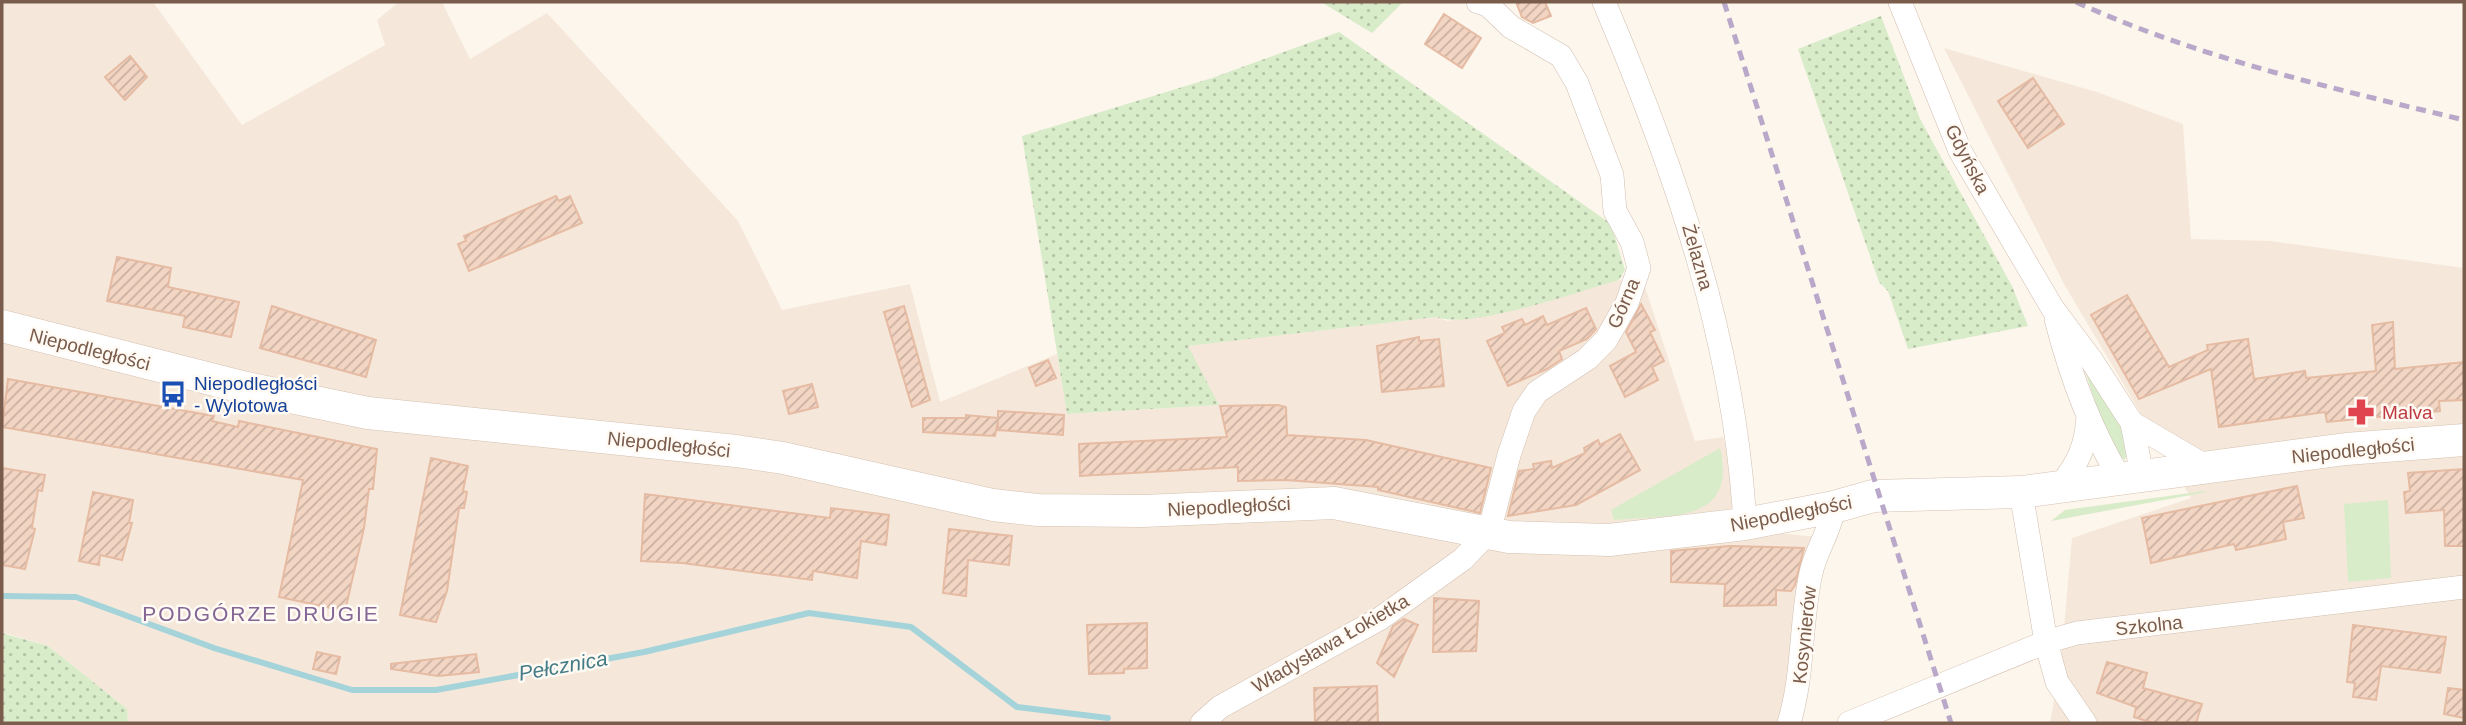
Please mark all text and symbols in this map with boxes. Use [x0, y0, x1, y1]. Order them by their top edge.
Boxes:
street label: Gdyńska [1941, 121, 1994, 198]
street label: Żelazna [1678, 222, 1717, 293]
street label: Górna [1603, 274, 1644, 332]
street label: Niepodległości [27, 324, 152, 375]
place label: Niepodległości - Wylotowa [194, 373, 318, 416]
bus stop icon: Niepodległości - Wylotowa [158, 379, 188, 409]
pharmacy icon: Malva [2346, 397, 2376, 427]
place label: Malva [2382, 402, 2433, 423]
street label: Niepodległości [606, 428, 731, 461]
street label: Niepodległości [2291, 434, 2416, 467]
street label: Niepodległości [1728, 491, 1854, 536]
street label: Niepodległości [1167, 493, 1291, 520]
street label: Kosynierów [1789, 585, 1820, 685]
street label: Władysława Łokietka [1248, 590, 1413, 697]
district label: PODGÓRZE DRUGIE [142, 602, 380, 625]
street label: Szkolna [2114, 611, 2184, 639]
water label: Pełcznica [517, 646, 609, 685]

